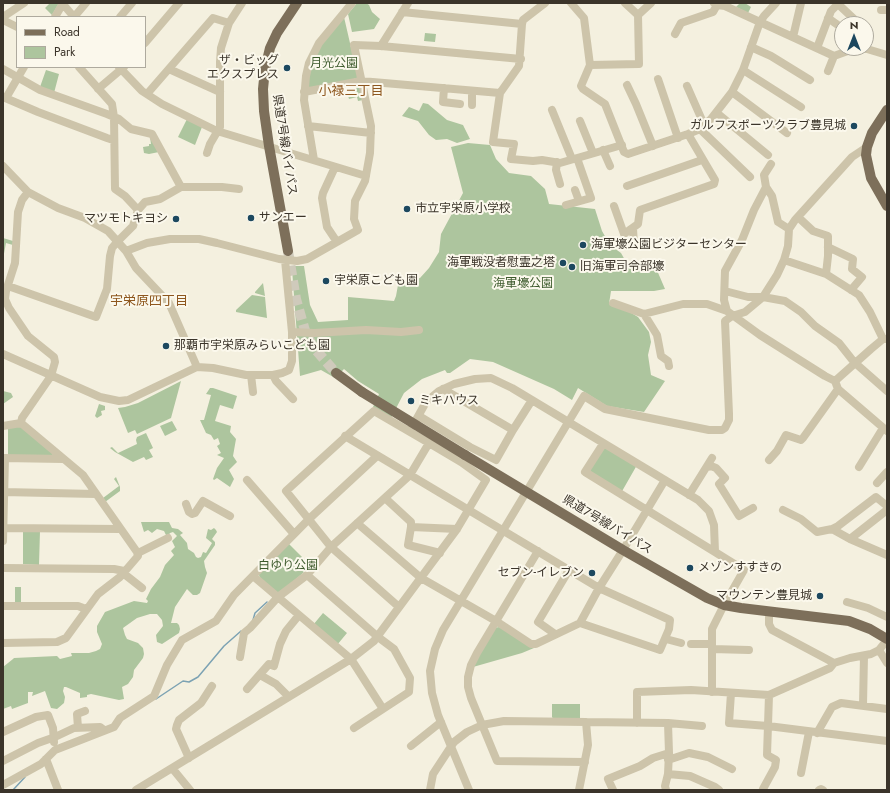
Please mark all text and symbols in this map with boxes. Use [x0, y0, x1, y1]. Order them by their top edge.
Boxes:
legend [16, 16, 146, 68]
north arrow [834, 16, 874, 56]
text: N [850, 17, 858, 33]
text: Road [54, 23, 80, 41]
text: Park [54, 43, 75, 61]
place label: ザ・ビッグ エクスプレス [207, 54, 279, 82]
park label: 月光公園 [310, 57, 358, 71]
marker: ザ・ビッグ エクスプレス [282, 63, 292, 73]
district label: 小禄三丁目 [319, 84, 383, 100]
street label: 県道7号線バイパス [269, 93, 299, 197]
place label: ガルフスポーツクラブ豊見城 [690, 119, 846, 133]
marker: ガルフスポーツクラブ豊見城 [849, 121, 859, 131]
place label: 市立宇栄原小学校 [415, 202, 511, 216]
marker: 市立宇栄原小学校 [402, 204, 412, 214]
place label: サンエー [259, 211, 307, 225]
place label: マツモトキヨシ [84, 212, 168, 226]
marker: サンエー [246, 213, 256, 223]
marker: マツモトキヨシ [171, 214, 181, 224]
place label: 海軍壕公園ビジターセンター [591, 238, 747, 252]
marker: 海軍壕公園ビジターセンター [578, 240, 588, 250]
place label: 海軍戦没者慰霊之塔 [447, 256, 555, 270]
marker: 海軍戦没者慰霊之塔 [558, 258, 568, 268]
place label: 旧海軍司令部壕 [580, 260, 664, 274]
marker: 旧海軍司令部壕 [567, 262, 577, 272]
place label: 宇栄原こども園 [334, 274, 418, 288]
marker: 宇栄原こども園 [321, 276, 331, 286]
park label: 海軍壕公園 [493, 277, 553, 291]
district label: 宇栄原四丁目 [110, 294, 188, 310]
place label: 那覇市宇栄原みらいこども園 [174, 339, 330, 353]
marker: 那覇市宇栄原みらいこども園 [161, 341, 171, 351]
place label: ミキハウス [419, 394, 479, 408]
marker: ミキハウス [406, 396, 416, 406]
street label: 県道7号線バイパス [559, 492, 655, 558]
park label: 白ゆり公園 [258, 559, 318, 573]
place label: メゾンすすきの [698, 561, 782, 575]
marker: メゾンすすきの [685, 563, 695, 573]
place label: セブン-イレブン [497, 566, 584, 580]
marker: セブン-イレブン [587, 568, 597, 578]
place label: マウンテン豊見城 [716, 589, 812, 603]
marker: マウンテン豊見城 [815, 591, 825, 601]

